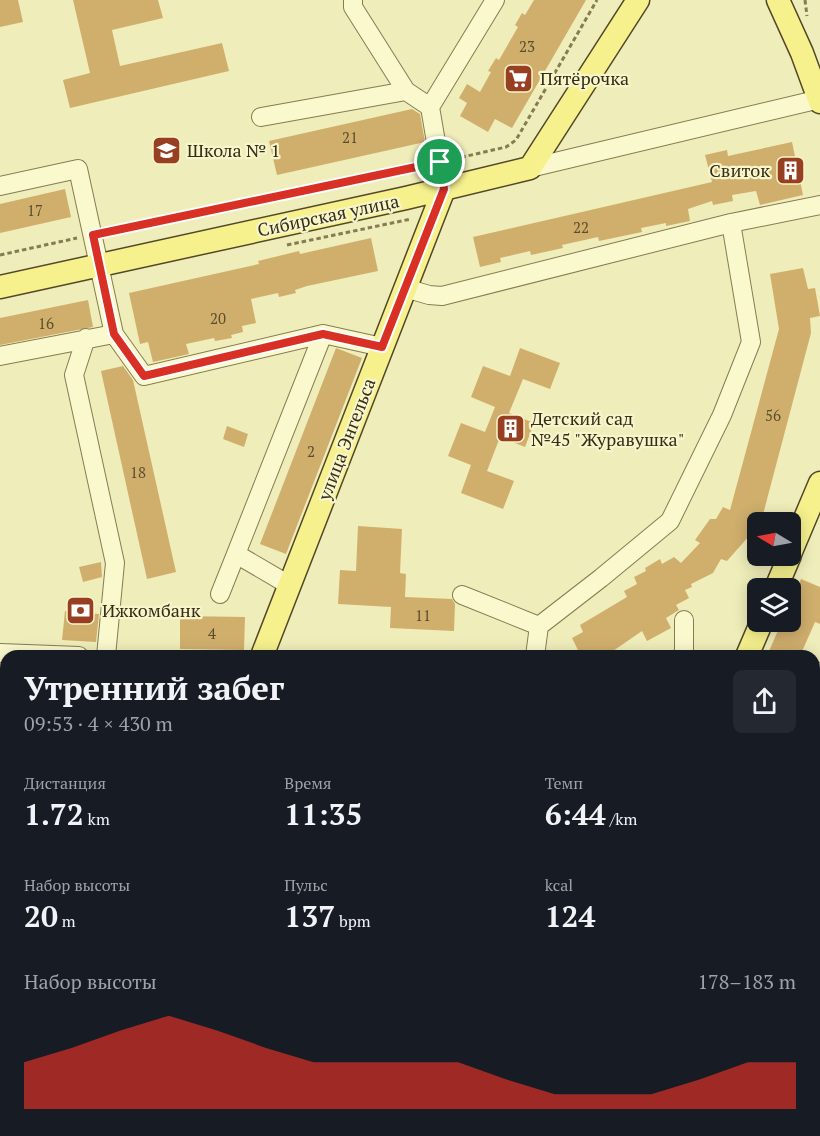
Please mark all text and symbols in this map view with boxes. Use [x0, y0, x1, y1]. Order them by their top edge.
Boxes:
house number: 23 [519, 36, 535, 56]
supermarket icon: Пятёрочка [503, 62, 535, 94]
place label: Пятёрочка [540, 66, 629, 90]
house number: 21 [342, 127, 358, 147]
school or university icon: Школа № 1 [150, 134, 182, 166]
pin [414, 136, 465, 187]
place label: Школа № 1 [187, 138, 280, 162]
icon: arrive [423, 145, 456, 178]
building icon: Свиток [775, 154, 807, 186]
place label: Свиток [709, 158, 770, 182]
street label: Сибирская улица [255, 188, 401, 242]
house number: 17 [27, 200, 43, 220]
house number: 22 [573, 217, 589, 237]
house number: 20 [210, 308, 226, 328]
house number: 16 [38, 313, 54, 333]
street label: улица Энгельса [311, 374, 380, 504]
house number: 56 [765, 405, 781, 425]
place label: Детский сад №45 "Журавушка" [531, 406, 685, 451]
building icon: Детский сад №45 "Журавушка" [494, 412, 526, 444]
house number: 2 [307, 441, 315, 461]
house number: 18 [130, 462, 146, 482]
north arrow [747, 512, 801, 566]
map controls [747, 512, 801, 632]
button: layers [747, 578, 801, 632]
bank icon: Ижкомбанк [65, 594, 97, 626]
place label: Ижкомбанк [102, 598, 201, 622]
house number: 11 [415, 605, 431, 625]
house number: 4 [208, 623, 216, 643]
text: Утренний забег [24, 666, 284, 709]
button: share [733, 670, 796, 733]
text: 09:53 · 4 × 430 m [24, 710, 173, 737]
text: Дистанция [24, 772, 106, 794]
text: Время [284, 772, 332, 794]
text: Темп [545, 772, 583, 794]
text: 1.72 [24, 794, 84, 834]
text: 11:35 [284, 794, 362, 834]
text: 6:44 [545, 794, 606, 834]
text: km [84, 808, 110, 830]
text: /km [606, 808, 637, 830]
text: Набор высоты [24, 874, 130, 896]
text: Пульс [284, 874, 328, 896]
text: kcal [545, 874, 573, 896]
text: 20 [24, 896, 58, 936]
text: 137 [284, 896, 335, 936]
text: 124 [545, 896, 596, 936]
text: m [58, 910, 76, 932]
text: bpm [335, 910, 371, 932]
text: Набор высоты [24, 968, 157, 995]
text: 178–183 m [697, 968, 796, 995]

